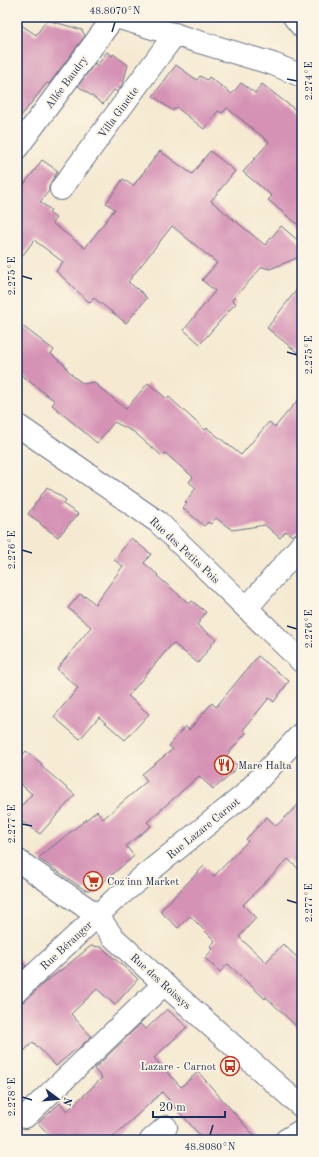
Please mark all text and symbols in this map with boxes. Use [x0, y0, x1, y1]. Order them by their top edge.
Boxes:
text: 48.8070°N [89, 6, 141, 16]
street label: Allée Baudry [44, 54, 91, 111]
text: 2.274°E [304, 62, 314, 100]
street label: Villa Ginette [97, 85, 141, 140]
text: 2.275°E [7, 257, 17, 295]
text: 2.275°E [304, 336, 314, 374]
street label: Rue des Petits Pois [147, 516, 221, 586]
text: 2.276°E [7, 531, 17, 569]
text: 2.276°E [304, 610, 314, 648]
restaurant icon: Mare Halta [213, 754, 235, 776]
place label: Mare Halta [238, 761, 292, 772]
street label: Rue Lazare Carnot [165, 796, 243, 862]
text: 2.277°E [7, 805, 17, 843]
supermarket icon: Coz'inn Market [82, 870, 104, 892]
place label: Coz'inn Market [107, 877, 179, 888]
text: 2.277°E [304, 884, 314, 922]
street label: Rue Béranger [39, 919, 95, 973]
street label: Rue des Roissys [128, 952, 192, 1012]
bus stop icon: Lazare - Carnot [219, 1055, 241, 1077]
place label: Lazare - Carnot [141, 1062, 216, 1073]
text: 2.278°E [7, 1078, 17, 1116]
north arrow [38, 1079, 78, 1119]
scale bar [153, 1093, 225, 1119]
text: N [60, 1096, 73, 1107]
text: 20 m [159, 1102, 186, 1114]
text: 48.8080°N [184, 1142, 236, 1152]

